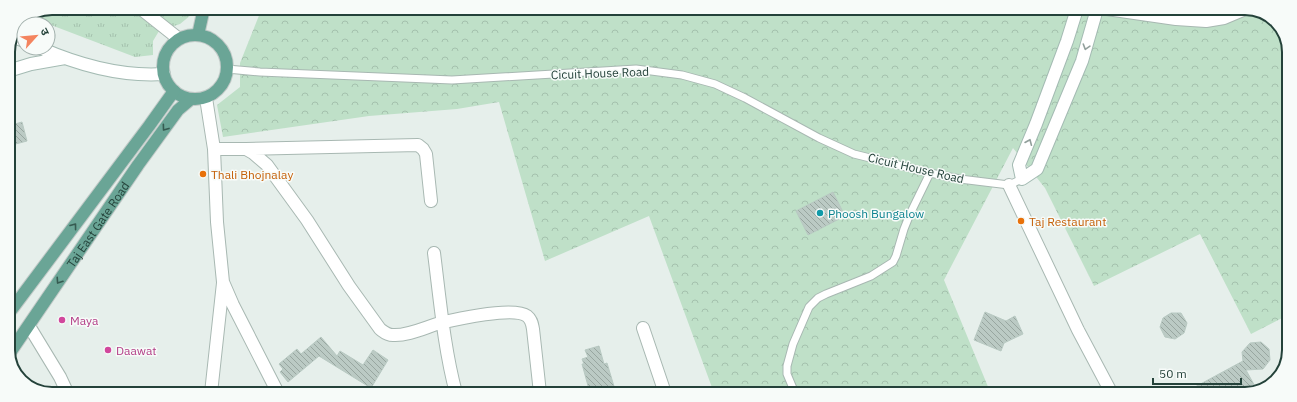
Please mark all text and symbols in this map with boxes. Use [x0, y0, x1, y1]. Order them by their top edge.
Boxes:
north arrow [16, 16, 56, 56]
text: उ [37, 25, 53, 38]
one-way arrow [1082, 43, 1091, 50]
street label: Cicuit House Road [551, 64, 649, 82]
one-way arrow [163, 123, 170, 130]
one-way arrow [1024, 138, 1032, 145]
street label: Cicuit House Road [866, 150, 966, 186]
place label: Thali Bhojnalay [211, 167, 293, 182]
marker: Thali Bhojnalay [198, 169, 208, 179]
street label: Taj East Gate Road [63, 179, 132, 270]
place label: Phoosh Bungalow [828, 206, 924, 221]
marker: Phoosh Bungalow [815, 208, 825, 218]
place label: Taj Restaurant [1029, 214, 1106, 229]
marker: Taj Restaurant [1016, 216, 1026, 226]
one-way arrow [70, 223, 77, 230]
one-way arrow [56, 277, 64, 284]
place label: Maya [70, 313, 99, 328]
marker: Maya [57, 315, 67, 325]
place label: Daawat [116, 343, 157, 358]
marker: Daawat [103, 345, 113, 355]
scale bar [1153, 360, 1241, 386]
text: 50 m [1159, 366, 1187, 381]

